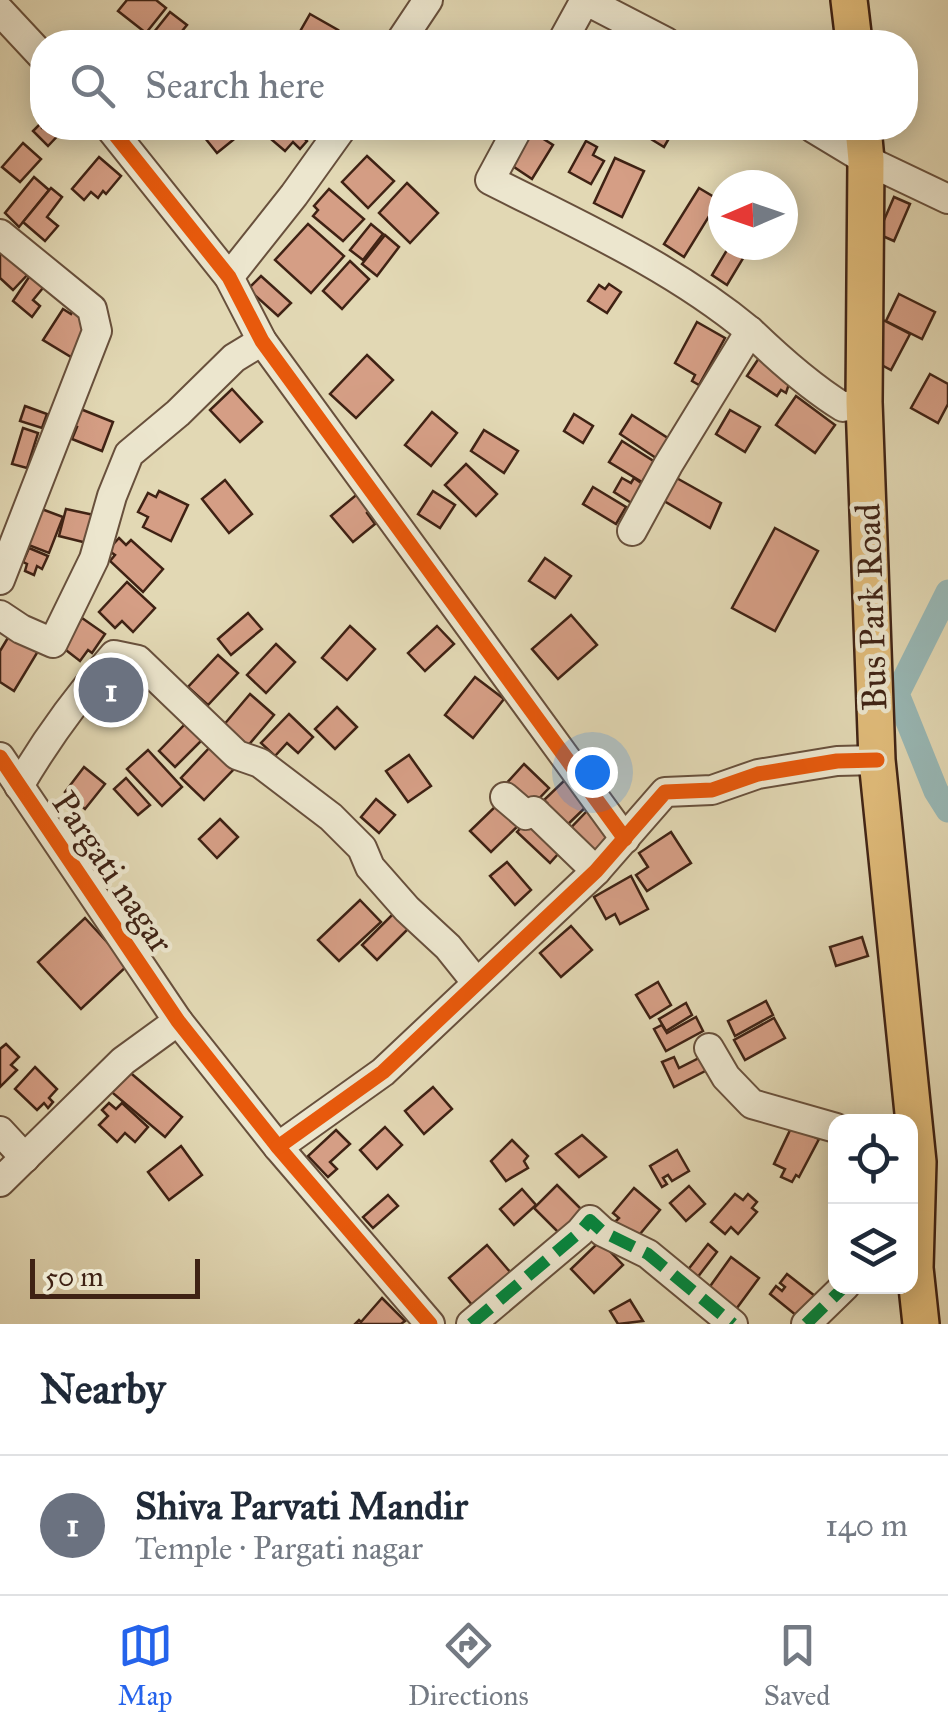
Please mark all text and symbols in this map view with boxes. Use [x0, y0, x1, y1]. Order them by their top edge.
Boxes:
search box [30, 30, 918, 140]
icon: search [65, 58, 120, 113]
text: Search here [145, 62, 325, 108]
north arrow [708, 170, 798, 260]
street label: Bus Park Road [846, 502, 897, 711]
pin: 1 [78, 652, 144, 728]
your location [567, 747, 618, 798]
street label: Pargati nagar [43, 783, 183, 962]
map controls [828, 1114, 918, 1294]
button: locate [828, 1114, 918, 1204]
button: layers [828, 1204, 918, 1294]
scale bar [30, 1254, 200, 1298]
text: 50 m [45, 1259, 104, 1294]
text: Nearby [40, 1363, 165, 1415]
text: Shiva Parvati Mandir [135, 1483, 468, 1529]
text: 1 [66, 1506, 79, 1545]
text: 140 m [825, 1506, 908, 1545]
text: Temple · Pargati nagar [135, 1529, 423, 1568]
tab: Map [118, 1618, 173, 1713]
tab: Directions [408, 1618, 529, 1713]
tab: Saved [764, 1618, 830, 1713]

